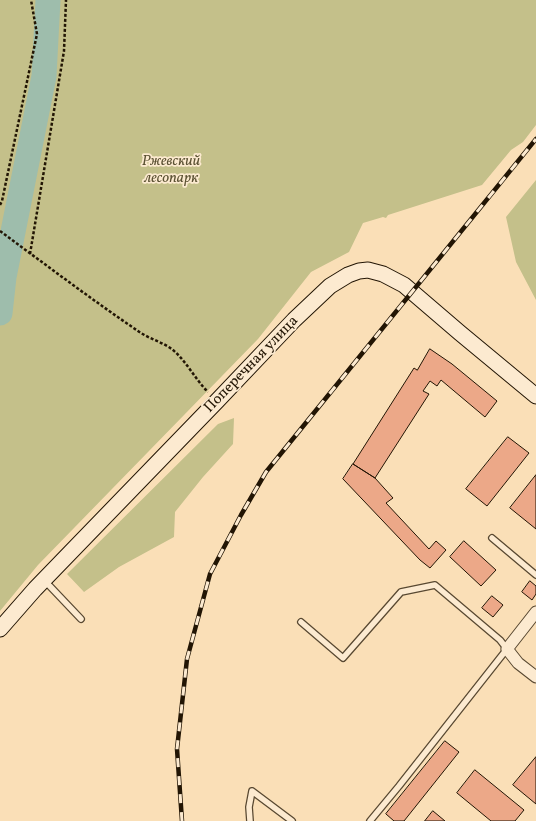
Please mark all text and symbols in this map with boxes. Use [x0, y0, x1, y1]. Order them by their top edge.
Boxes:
park label: Ржевский лесопарк [142, 153, 200, 188]
street label: Поперечная улица [201, 313, 303, 417]

